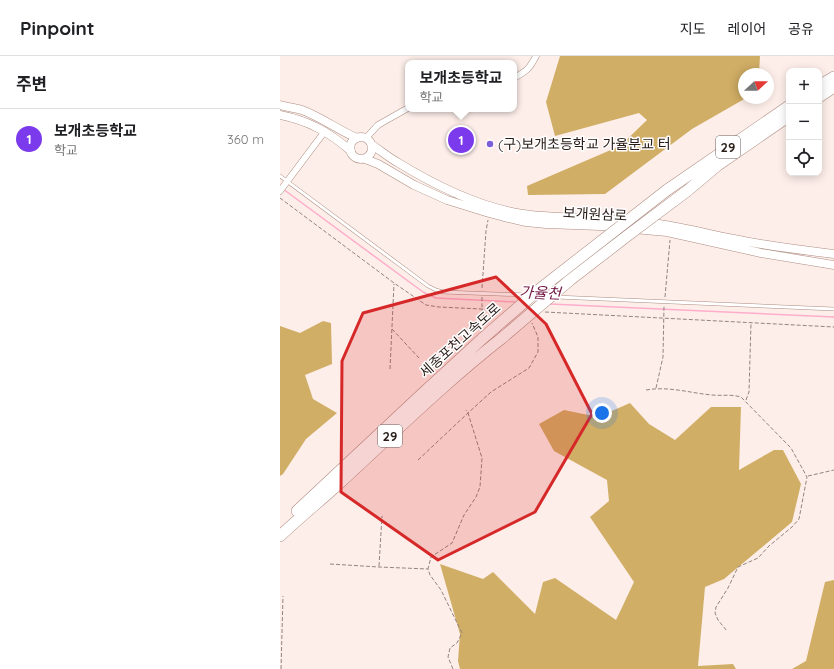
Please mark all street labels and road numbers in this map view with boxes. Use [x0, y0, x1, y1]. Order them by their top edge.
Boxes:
road number: 29 [716, 136, 740, 158]
street label: 보개원삼로 [562, 203, 628, 225]
street label: 세종포천고속도로 [416, 299, 504, 381]
road number: 29 [378, 425, 402, 447]

